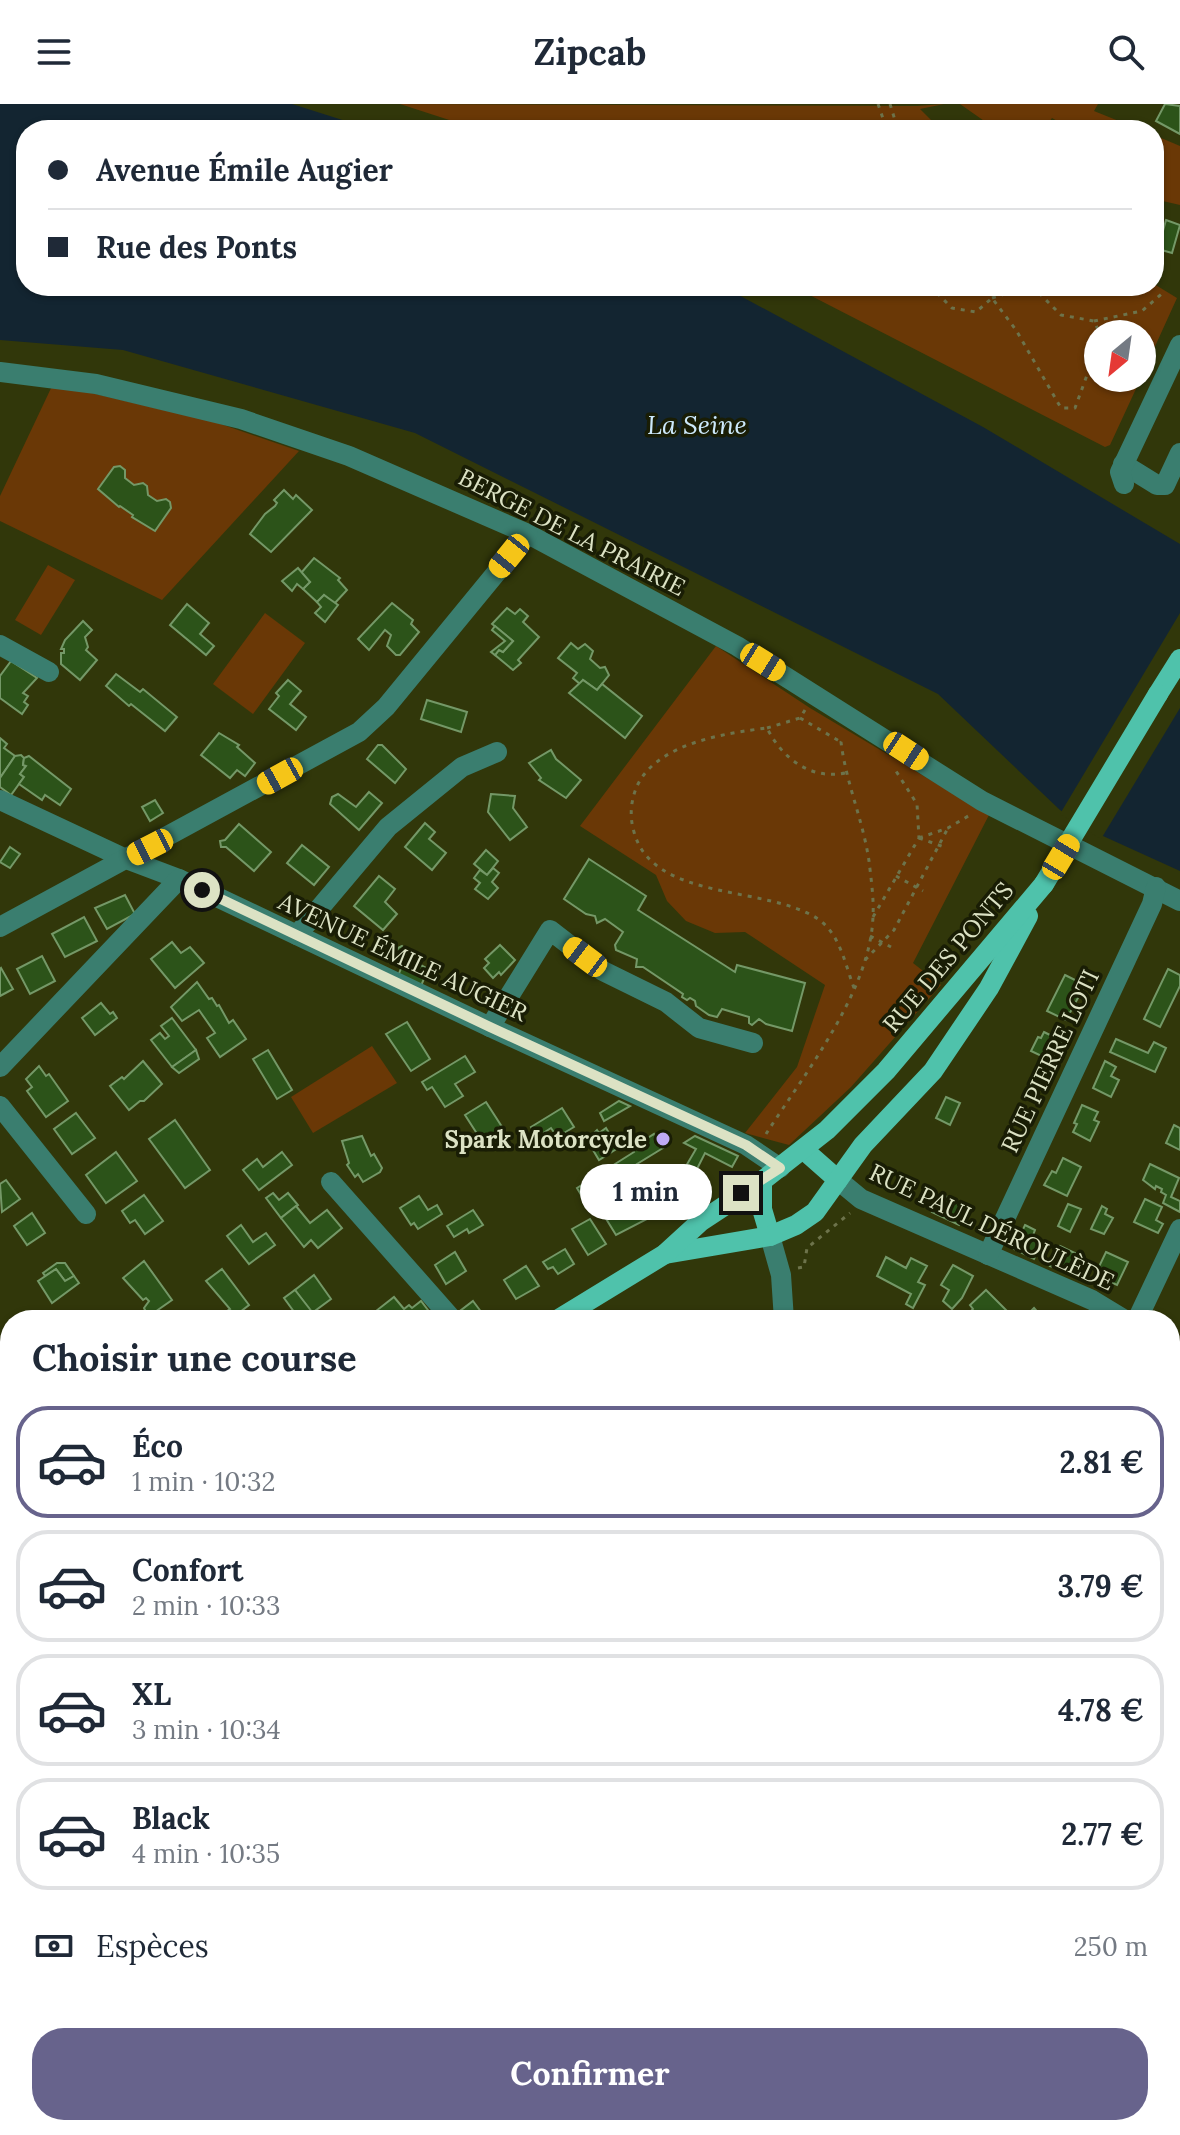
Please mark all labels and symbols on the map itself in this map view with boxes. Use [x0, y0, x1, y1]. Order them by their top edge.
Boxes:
north arrow [1084, 320, 1156, 392]
water label: La Seine [647, 408, 747, 441]
street label: BERGE DE LA PRAIRIE [453, 461, 691, 603]
car [485, 530, 533, 582]
car [736, 639, 790, 685]
car [879, 728, 933, 774]
car [253, 754, 307, 798]
car [123, 825, 177, 869]
car [1038, 830, 1084, 884]
route start [184, 872, 220, 908]
street label: RUE DES PONTS [876, 875, 1020, 1039]
street label: AVENUE ÉMILE AUGIER [273, 885, 533, 1029]
car [559, 933, 611, 981]
street label: RUE PIERRE LOTI [994, 964, 1106, 1158]
place label: Spark Motorcycle [445, 1124, 647, 1155]
marker: Spark Motorcycle [654, 1130, 672, 1148]
street label: RUE PAUL DÉROULÈDE [865, 1157, 1119, 1297]
callout: 1 min [581, 1165, 713, 1221]
route end [723, 1175, 759, 1211]

